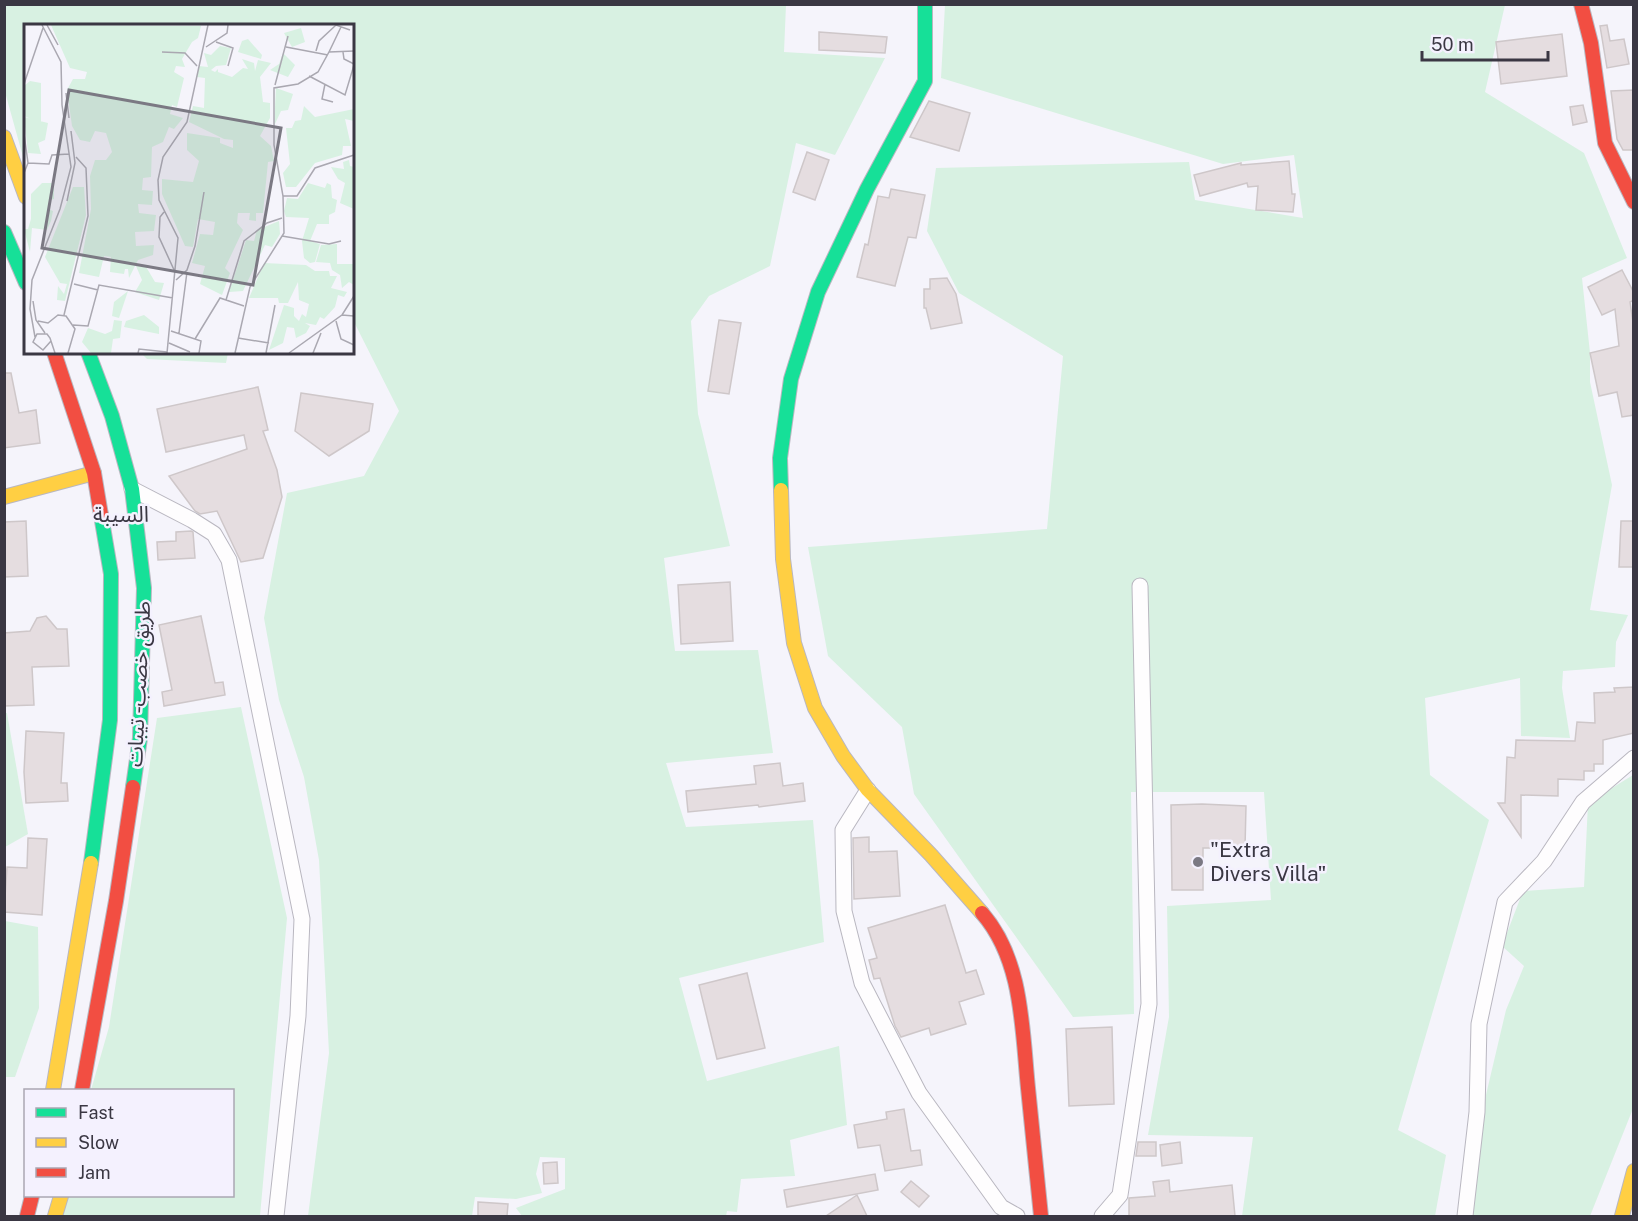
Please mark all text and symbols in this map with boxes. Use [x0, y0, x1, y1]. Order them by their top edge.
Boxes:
inset map [24, 24, 354, 354]
scale bar [1422, 24, 1548, 62]
text: 50 m [1431, 34, 1474, 55]
district label: السيبة [93, 501, 149, 527]
street label: طريق خصب - تيبات [122, 600, 156, 768]
place label: "Extra Divers Villa" [1210, 837, 1327, 886]
marker: "Extra Divers Villa" [1191, 855, 1205, 869]
legend [24, 1089, 234, 1197]
text: Fast [78, 1102, 114, 1123]
text: Slow [78, 1132, 119, 1153]
text: Jam [78, 1162, 111, 1183]

